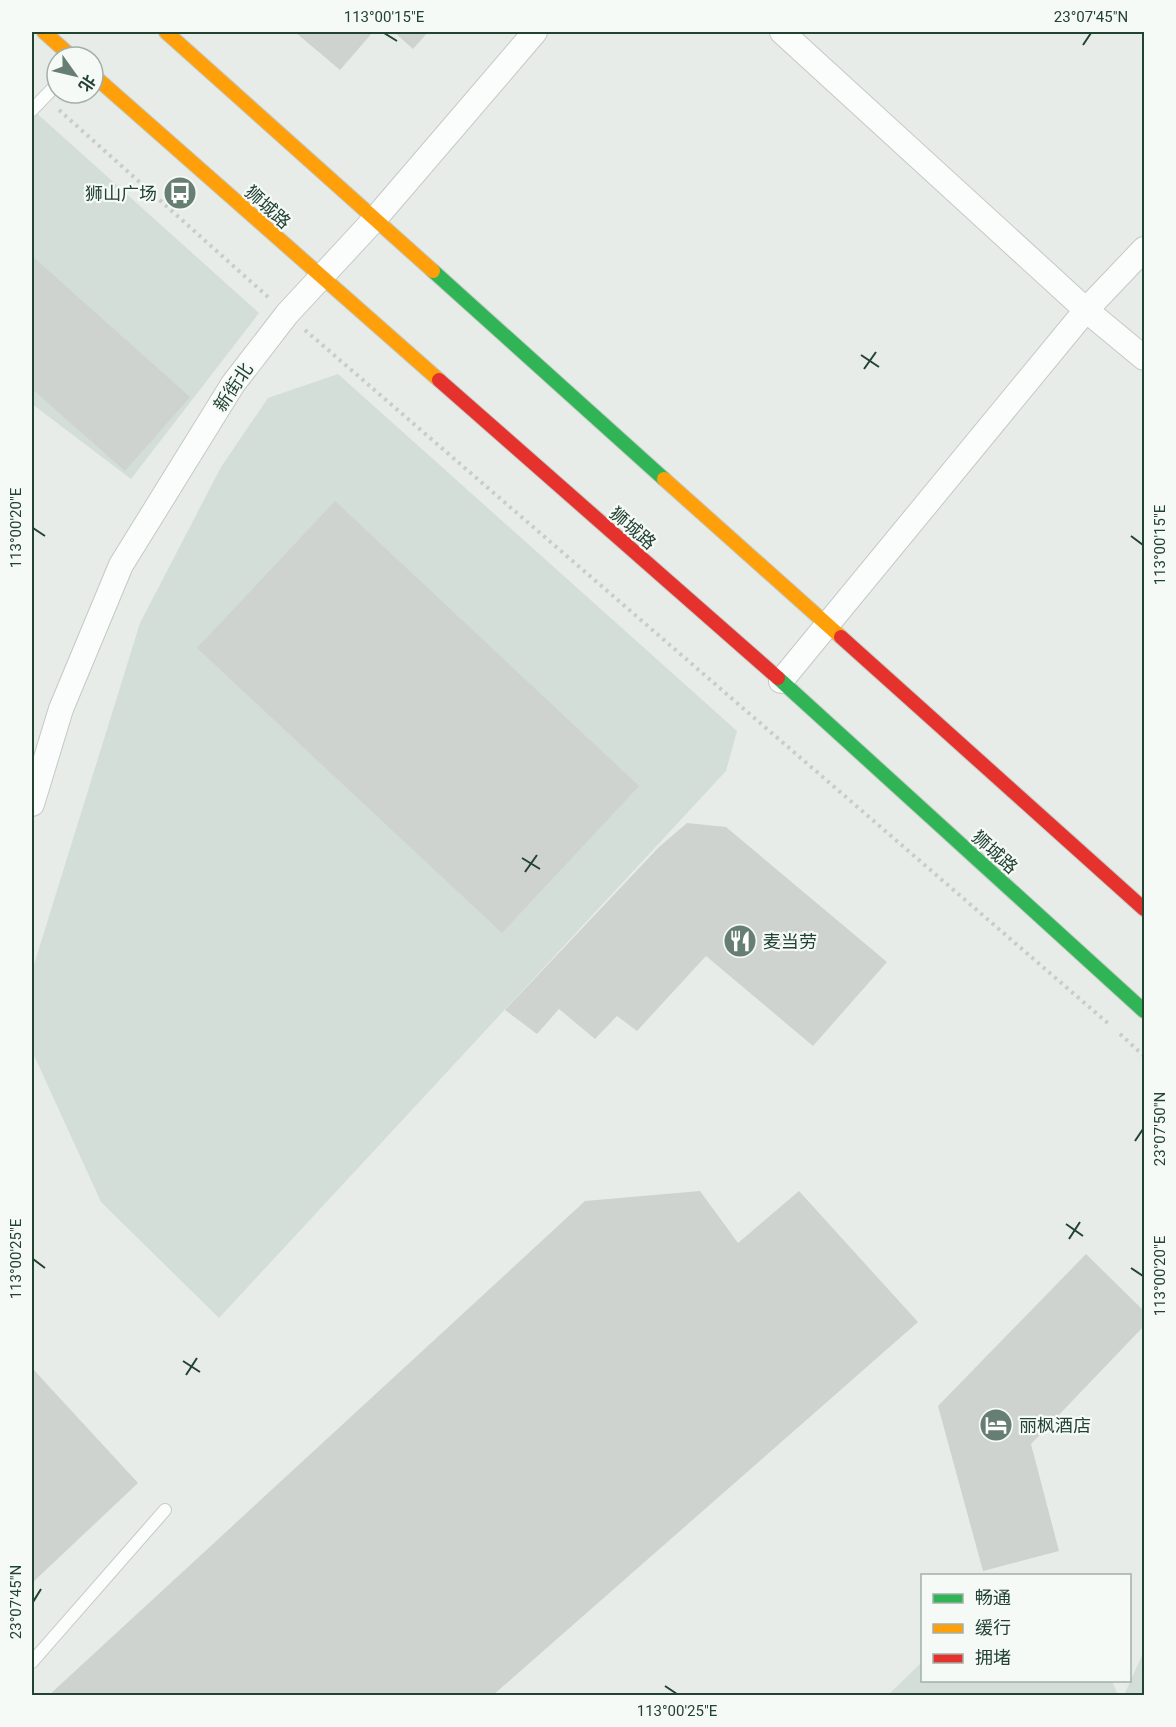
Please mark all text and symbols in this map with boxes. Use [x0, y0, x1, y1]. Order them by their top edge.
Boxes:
text: 113°00'15"E [344, 8, 425, 26]
text: 23°07'45"N [1054, 8, 1128, 26]
north arrow [45, 45, 105, 105]
text: 北 [75, 71, 99, 95]
bus stop icon: 狮山广场 [162, 175, 198, 211]
street label: 狮城路 [241, 181, 295, 233]
place label: 狮山广场 [85, 183, 157, 204]
street label: 新街北 [209, 359, 257, 415]
text: 113°00'20"E [7, 487, 25, 568]
street label: 狮城路 [606, 502, 660, 554]
text: 113°00'15"E [1151, 504, 1169, 585]
street label: 狮城路 [968, 826, 1022, 878]
restaurant icon: 麦当劳 [722, 923, 758, 959]
place label: 麦当劳 [763, 931, 817, 952]
text: 23°07'50"N [1151, 1092, 1169, 1166]
text: 113°00'25"E [7, 1218, 25, 1299]
text: 113°00'20"E [1151, 1235, 1169, 1316]
hotel icon: 丽枫酒店 [978, 1407, 1014, 1443]
place label: 丽枫酒店 [1019, 1415, 1091, 1436]
text: 23°07'45"N [7, 1565, 25, 1639]
legend [921, 1574, 1131, 1682]
text: 畅通 [975, 1587, 1011, 1608]
text: 缓行 [975, 1617, 1011, 1638]
text: 拥堵 [975, 1647, 1011, 1668]
text: 113°00'25"E [637, 1702, 718, 1720]

